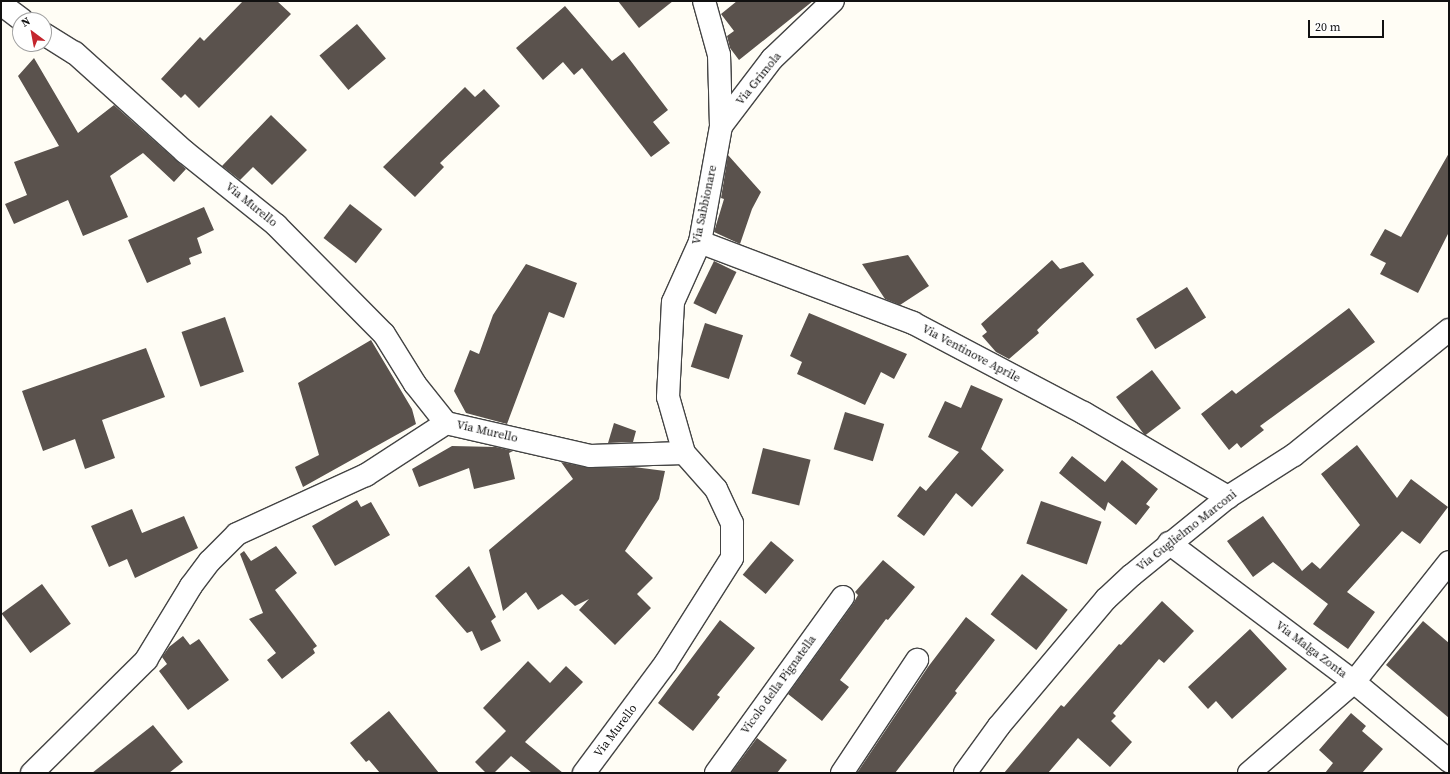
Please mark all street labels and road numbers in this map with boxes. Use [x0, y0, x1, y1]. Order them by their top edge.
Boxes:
street label: Via Grimola [733, 50, 785, 108]
street label: Via Sabbionare [690, 164, 720, 246]
street label: Via Murello [222, 180, 280, 230]
street label: Via Ventinove Aprile [919, 322, 1023, 386]
street label: Via Murello [455, 418, 519, 446]
street label: Via Guglielmo Marconi [1134, 487, 1240, 575]
street label: Via Malga Zonta [1272, 618, 1350, 682]
street label: Vicolo della Pignatella [738, 633, 820, 737]
street label: Via Murello [591, 702, 641, 760]

